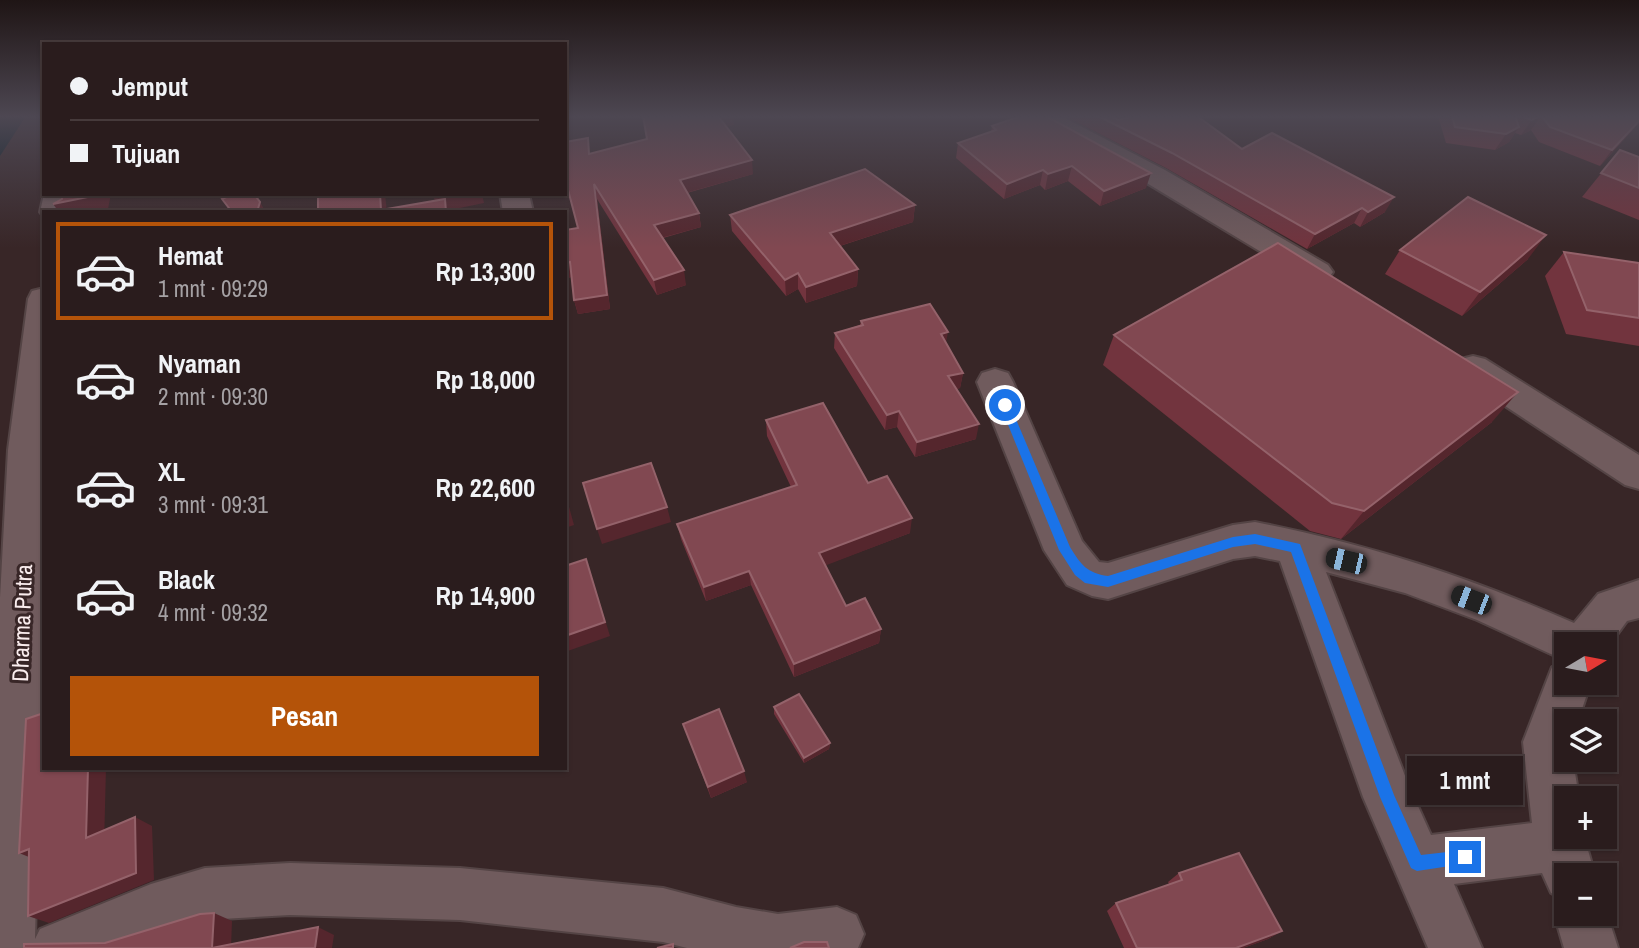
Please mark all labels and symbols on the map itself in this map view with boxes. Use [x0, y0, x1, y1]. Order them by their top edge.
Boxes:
route start [989, 389, 1021, 421]
car [1324, 546, 1369, 576]
street label: Dharma Putra [4, 563, 39, 682]
car [1448, 583, 1495, 617]
north arrow [1554, 632, 1617, 695]
callout: 1 mnt [1407, 756, 1523, 804]
route end [1449, 841, 1481, 873]

